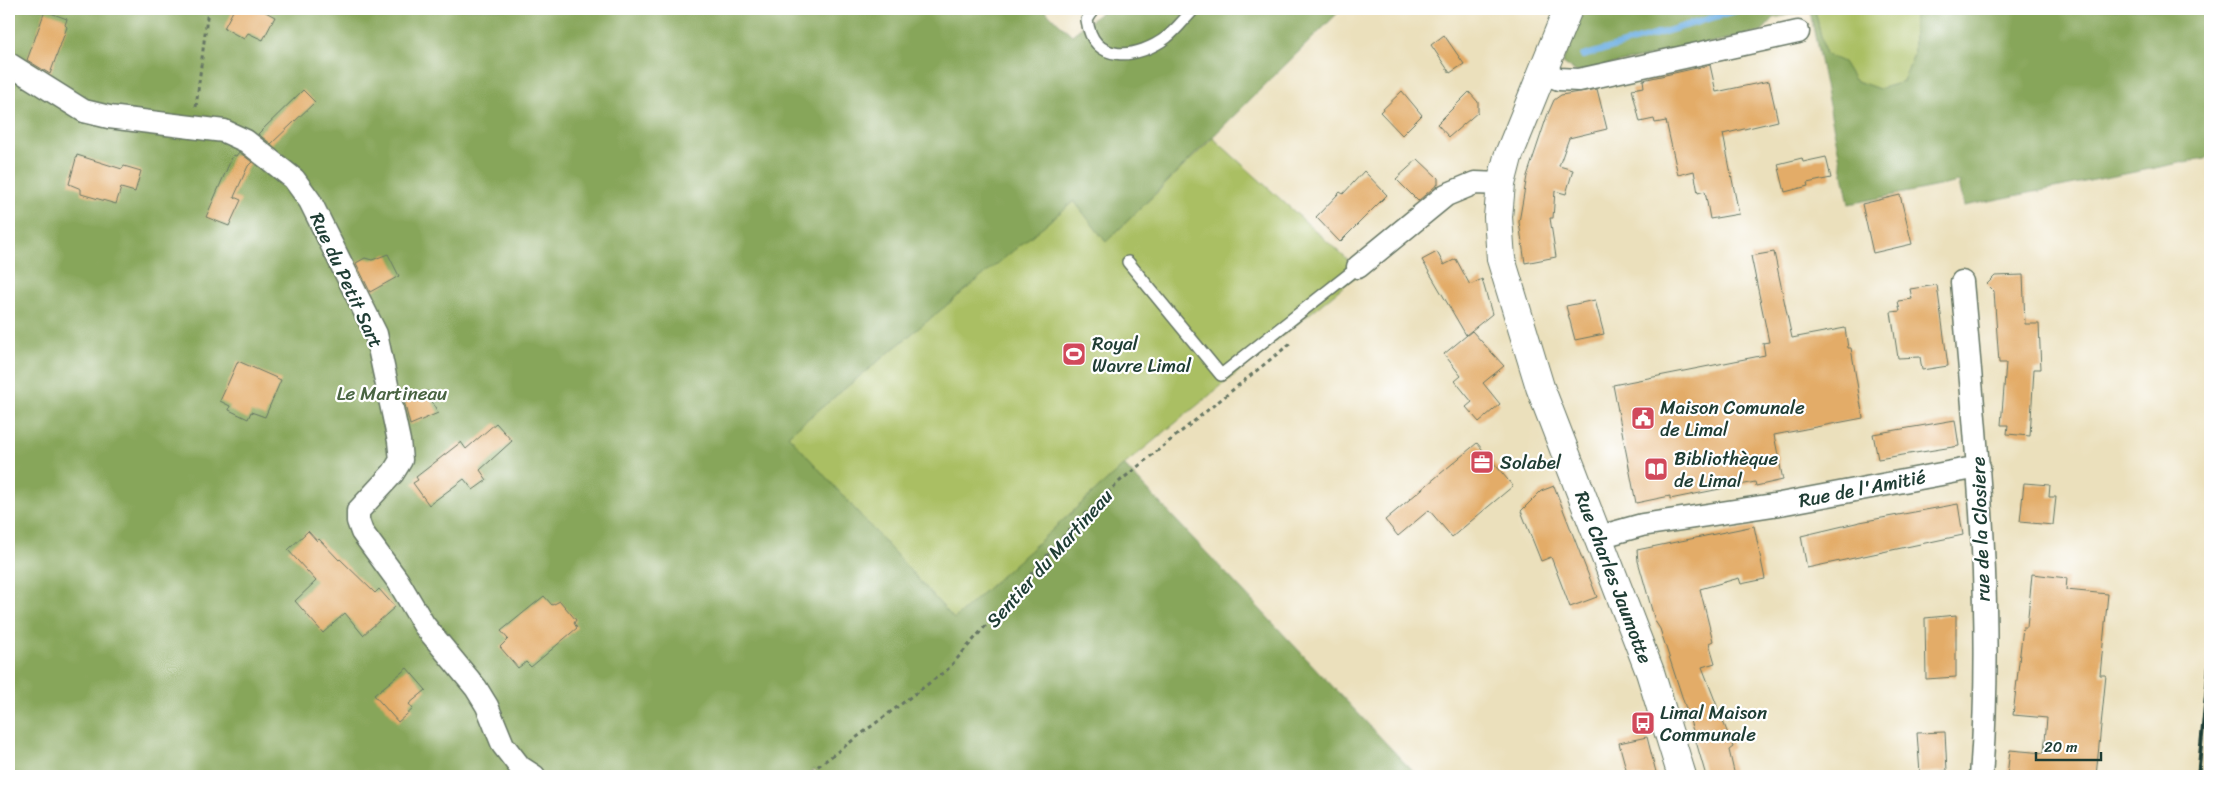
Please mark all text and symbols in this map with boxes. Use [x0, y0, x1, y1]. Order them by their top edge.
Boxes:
street label: Rue du Petit Sart [301, 207, 392, 354]
place label: Royal Wavre Limal [1092, 327, 1192, 382]
sports icon: Royal Wavre Limal [1061, 341, 1087, 367]
park label: Le Martineau [337, 377, 447, 410]
place label: Maison Comunale de Limal [1660, 391, 1805, 446]
public building icon: Maison Comunale de Limal [1630, 405, 1656, 431]
place label: Bibliothèque de Limal [1674, 442, 1779, 497]
place label: Solabel [1500, 446, 1562, 479]
office icon: Solabel [1469, 449, 1495, 475]
library icon: Bibliothèque de Limal [1643, 456, 1669, 482]
street label: rue de la Closiere [1961, 456, 2000, 602]
street label: Rue de l'Amitié [1796, 460, 1929, 517]
street label: Sentier du Martineau [978, 481, 1121, 636]
street label: Rue Charles Jaumotte [1565, 486, 1662, 669]
place label: Limal Maison Communale [1660, 696, 1767, 751]
bus stop icon: Limal Maison Communale [1630, 710, 1656, 736]
scale bar [2036, 730, 2102, 762]
text: 20 m [2044, 734, 2078, 760]

